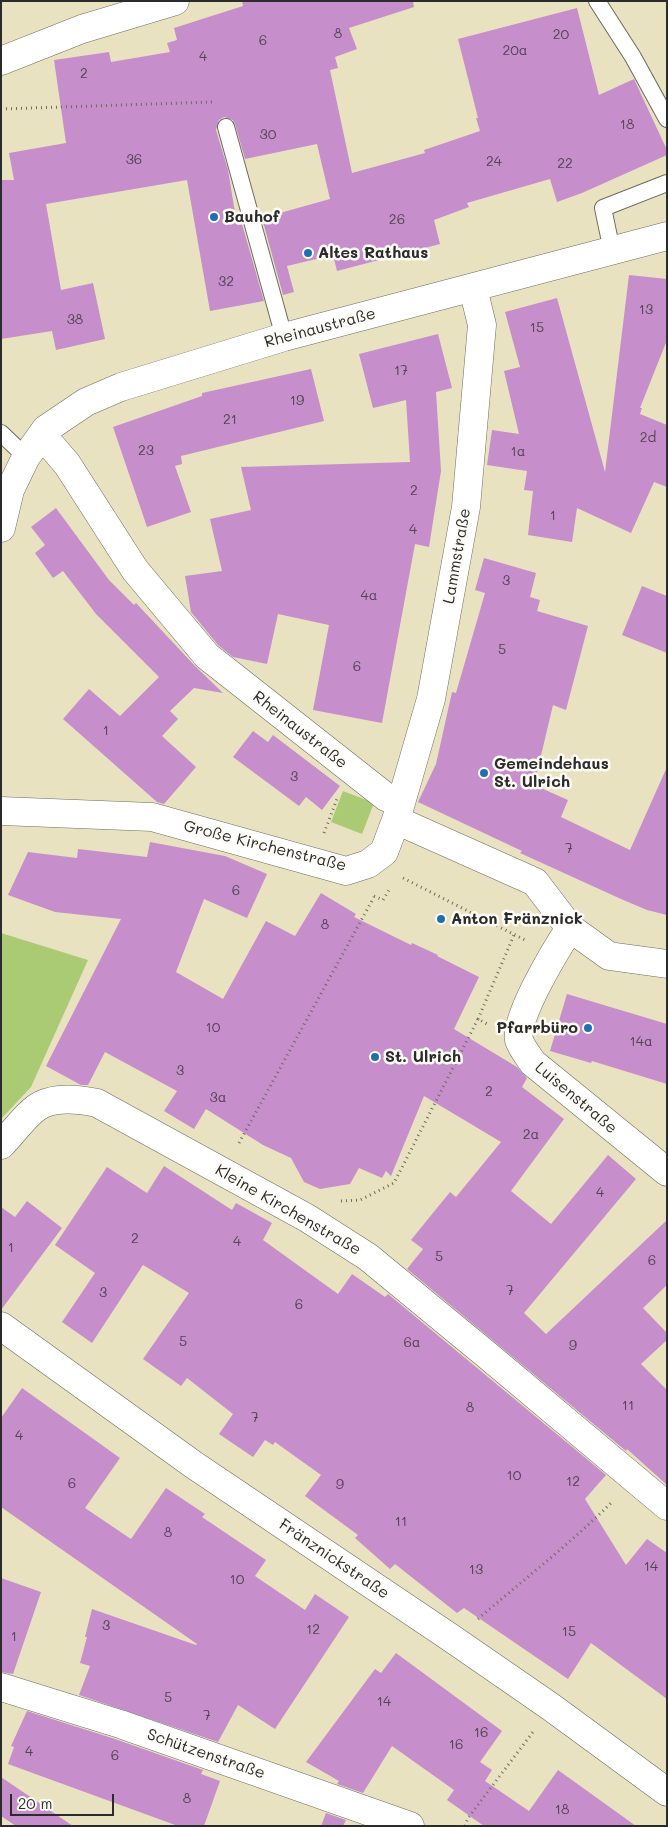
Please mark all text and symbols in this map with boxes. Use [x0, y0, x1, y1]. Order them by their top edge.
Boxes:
house number: 8 [334, 26, 342, 42]
house number: 20 [553, 27, 569, 43]
house number: 6 [259, 33, 267, 49]
house number: 20a [502, 43, 528, 59]
house number: 4 [199, 49, 207, 65]
house number: 2 [80, 66, 88, 82]
house number: 18 [620, 117, 634, 133]
house number: 30 [260, 127, 276, 143]
house number: 36 [126, 152, 142, 168]
house number: 24 [486, 154, 502, 170]
house number: 22 [557, 156, 573, 172]
place label: Bauhof [224, 207, 280, 227]
marker: Bauhof [208, 211, 220, 223]
house number: 26 [389, 212, 405, 228]
place label: Altes Rathaus [318, 243, 428, 263]
marker: Altes Rathaus [302, 247, 314, 259]
house number: 32 [218, 274, 234, 290]
house number: 13 [639, 302, 653, 318]
street label: Rheinaustraße [262, 304, 378, 352]
house number: 38 [67, 312, 83, 328]
house number: 15 [530, 320, 544, 336]
house number: 17 [394, 363, 408, 379]
house number: 19 [290, 393, 304, 409]
house number: 21 [223, 412, 237, 428]
house number: 2d [640, 430, 656, 446]
house number: 23 [138, 443, 154, 459]
house number: 1a [511, 444, 525, 460]
house number: 2 [410, 483, 418, 499]
street label: Lammstraße [439, 507, 475, 605]
house number: 1 [550, 508, 556, 524]
house number: 4 [409, 522, 417, 538]
house number: 3 [502, 573, 510, 589]
house number: 4a [361, 588, 377, 604]
house number: 5 [498, 642, 506, 658]
house number: 6 [353, 659, 361, 675]
street label: Rheinaustraße [249, 687, 351, 773]
house number: 1 [103, 723, 109, 739]
place label: Gemeindehaus St. Ulrich [494, 754, 609, 792]
marker: Gemeindehaus St. Ulrich [478, 767, 490, 779]
house number: 3 [290, 769, 298, 785]
street label: Große Kirchenstraße [182, 816, 348, 876]
house number: 7 [565, 841, 573, 857]
house number: 6 [232, 883, 240, 899]
place label: Anton Fränznick [451, 909, 583, 929]
marker: Anton Fränznick [435, 913, 447, 925]
house number: 8 [321, 917, 329, 933]
place label: Pfarrbüro [496, 1018, 578, 1038]
house number: 10 [206, 1020, 220, 1036]
marker: Pfarrbüro [582, 1022, 594, 1034]
house number: 14a [629, 1034, 653, 1050]
place label: St. Ulrich [385, 1047, 461, 1067]
marker: St. Ulrich [369, 1051, 381, 1063]
street label: Luisenstraße [531, 1058, 621, 1138]
house number: 3 [176, 1063, 184, 1079]
house number: 2 [485, 1084, 493, 1100]
house number: 3a [210, 1090, 226, 1106]
house number: 2a [523, 1127, 539, 1143]
street label: Kleine Kirchenstraße [212, 1160, 364, 1260]
house number: 4 [596, 1185, 604, 1201]
house number: 2 [131, 1231, 139, 1247]
house number: 4 [233, 1234, 241, 1250]
house number: 1 [8, 1240, 14, 1256]
house number: 5 [435, 1249, 443, 1265]
house number: 6 [648, 1253, 656, 1269]
house number: 7 [506, 1283, 514, 1299]
house number: 3 [99, 1285, 107, 1301]
house number: 6 [295, 1297, 303, 1313]
house number: 5 [179, 1334, 187, 1350]
house number: 6a [403, 1335, 421, 1351]
house number: 9 [569, 1338, 577, 1354]
house number: 11 [622, 1398, 634, 1414]
house number: 8 [466, 1400, 474, 1416]
house number: 7 [251, 1410, 259, 1426]
house number: 4 [15, 1428, 23, 1444]
house number: 10 [507, 1468, 521, 1484]
house number: 12 [566, 1474, 580, 1490]
house number: 6 [68, 1476, 76, 1492]
house number: 9 [336, 1477, 344, 1493]
house number: 11 [395, 1514, 407, 1530]
street label: Fränznickstraße [275, 1515, 393, 1603]
house number: 8 [164, 1525, 172, 1541]
house number: 14 [644, 1559, 658, 1575]
house number: 13 [469, 1562, 483, 1578]
house number: 10 [230, 1572, 244, 1588]
house number: 3 [102, 1618, 110, 1634]
house number: 12 [306, 1622, 320, 1638]
house number: 15 [562, 1624, 576, 1640]
house number: 1 [11, 1629, 17, 1645]
house number: 5 [164, 1690, 172, 1706]
house number: 14 [377, 1694, 391, 1710]
house number: 7 [203, 1708, 211, 1724]
street label: Schützenstraße [144, 1725, 268, 1783]
house number: 16 [474, 1725, 488, 1741]
house number: 16 [449, 1737, 463, 1753]
house number: 4 [25, 1744, 33, 1760]
house number: 6 [111, 1748, 119, 1764]
scale bar [12, 1784, 116, 1816]
house number: 8 [183, 1791, 191, 1807]
text: 20 m [18, 1793, 52, 1813]
house number: 18 [555, 1802, 569, 1818]

